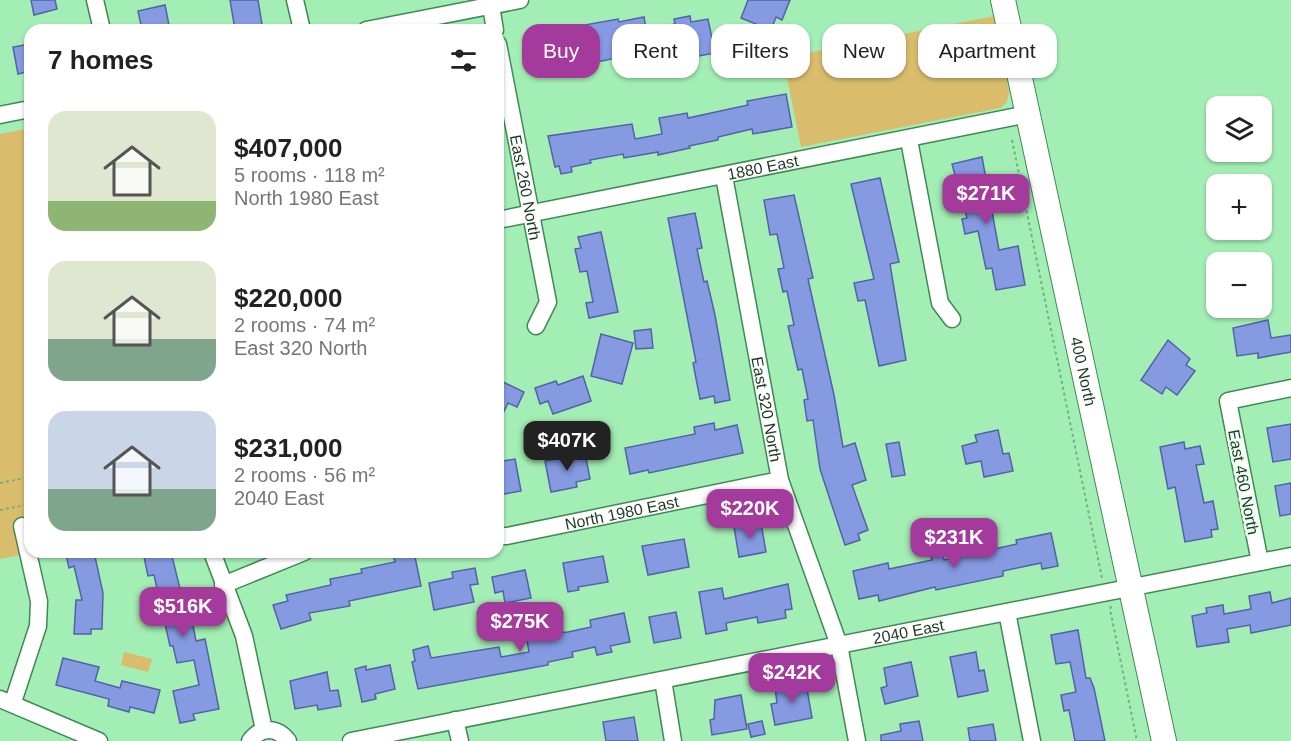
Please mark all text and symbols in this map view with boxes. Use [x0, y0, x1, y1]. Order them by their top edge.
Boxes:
chip: Buy [522, 24, 600, 78]
chip: Rent [612, 24, 699, 78]
chip: Filters [711, 24, 810, 78]
chip: New [822, 24, 906, 78]
chip: Apartment [918, 24, 1057, 78]
icon: filters [447, 44, 480, 77]
text: 7 homes [48, 45, 154, 75]
map controls [1206, 96, 1272, 318]
button: layers [1206, 96, 1272, 162]
text: $407,000 [234, 133, 342, 163]
street label: East 260 North [507, 133, 544, 241]
icon: home [96, 135, 168, 207]
street label: 1880 East [726, 152, 800, 183]
text: 5 rooms · 118 m² [234, 164, 385, 186]
pin: $271K [944, 174, 1028, 225]
button: + [1206, 174, 1272, 240]
text: $271K [957, 182, 1015, 204]
text: North 1980 East [234, 187, 379, 209]
button: − [1206, 252, 1272, 318]
text: $220,000 [234, 283, 342, 313]
icon: home [96, 285, 168, 357]
text: 2 rooms · 74 m² [234, 314, 375, 336]
street label: 400 North [1067, 335, 1099, 408]
text: East 320 North [234, 337, 367, 359]
street label: East 320 North [748, 355, 784, 463]
pin: $407K [525, 421, 609, 472]
street label: East 460 North [1225, 428, 1262, 536]
text: $407K [538, 429, 596, 451]
text: $231,000 [234, 433, 342, 463]
icon: home [96, 435, 168, 507]
text: 2 rooms · 56 m² [234, 464, 375, 486]
text: 2040 East [234, 487, 324, 509]
pin: $220K [708, 489, 792, 540]
street label: North 1980 East [563, 493, 681, 533]
text: $220K [721, 497, 779, 519]
pin: $231K [912, 518, 996, 569]
text: $231K [925, 526, 983, 548]
pin: $516K [141, 587, 225, 638]
text: $516K [154, 595, 212, 617]
pin: $275K [478, 602, 562, 653]
text: $275K [491, 610, 549, 632]
street label: 2040 East [871, 616, 946, 647]
pin: $242K [750, 653, 834, 704]
text: $242K [763, 661, 821, 683]

